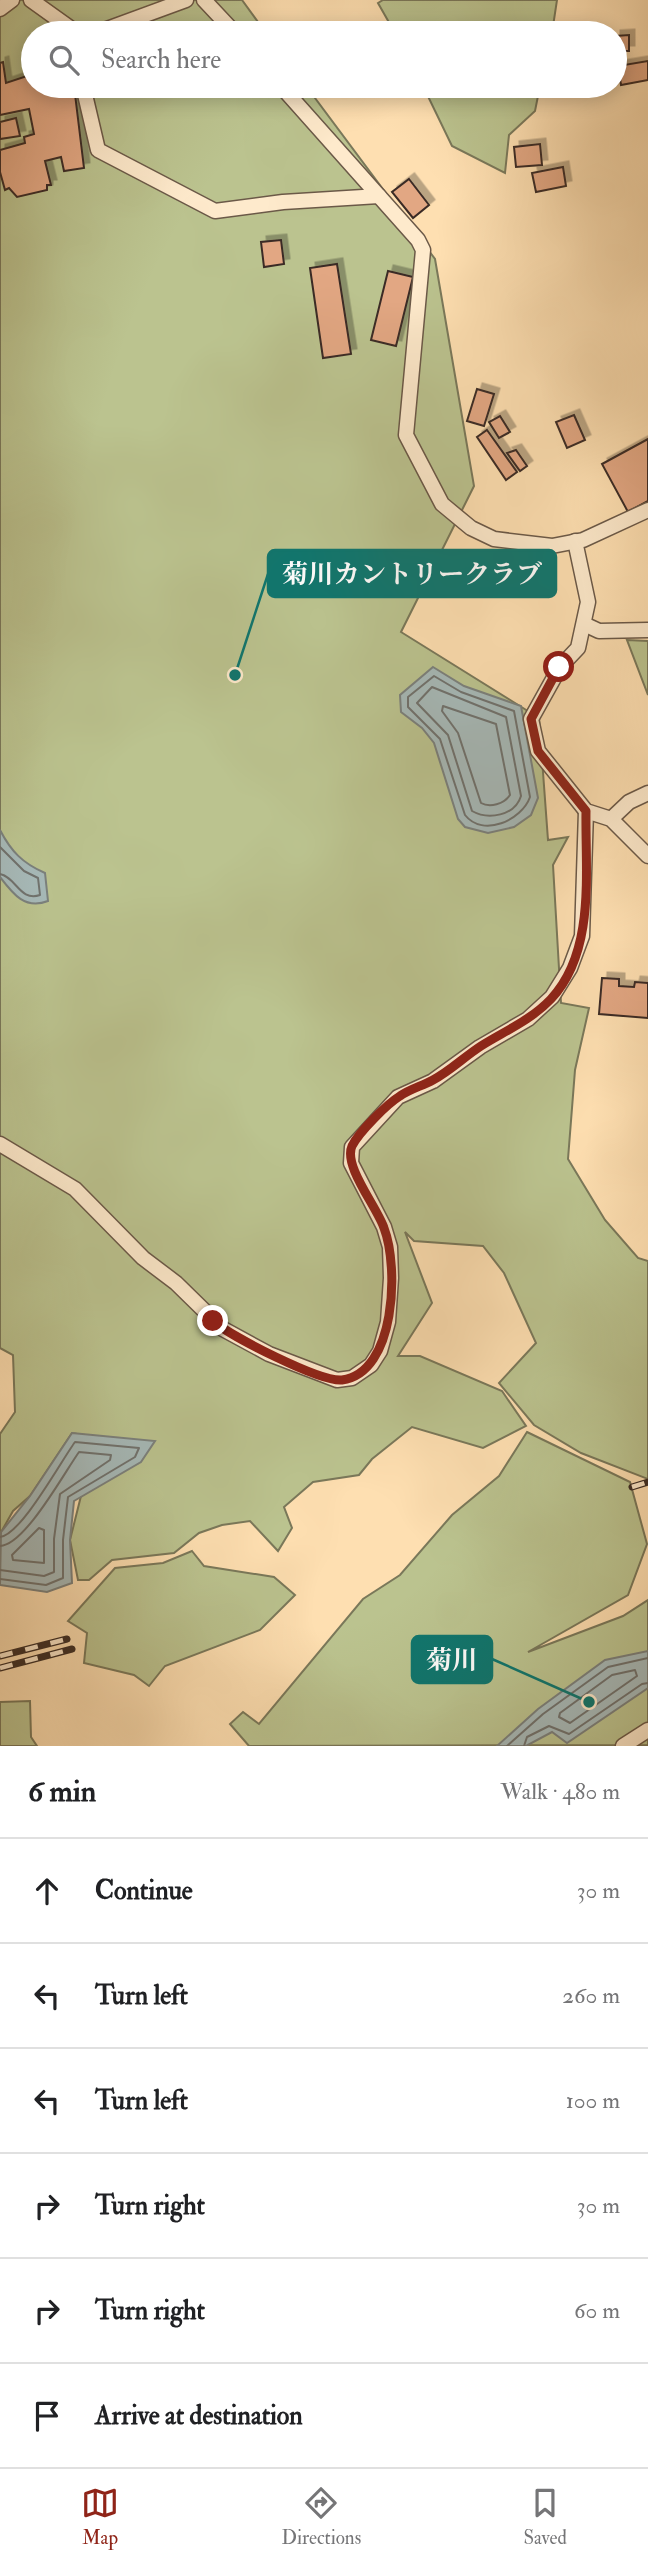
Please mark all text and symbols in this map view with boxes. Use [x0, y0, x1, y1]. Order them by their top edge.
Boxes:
search box [21, 21, 627, 98]
icon: search [45, 41, 83, 79]
text: Search here [101, 44, 221, 76]
callout: 菊川カントリークラブ [268, 550, 556, 597]
text: 菊川カントリークラブ [282, 559, 543, 591]
route start [543, 651, 574, 682]
route end [197, 1305, 228, 1336]
callout: 菊川 [412, 1636, 492, 1683]
text: 菊川 [426, 1645, 478, 1677]
text: 6 min [28, 1773, 96, 1810]
text: Walk · 480 m [500, 1777, 620, 1806]
icon: ahead [28, 1872, 66, 1910]
text: Continue [95, 1875, 193, 1907]
text: 30 m [577, 1876, 620, 1905]
icon: left [28, 1977, 66, 2015]
text: Turn left [95, 1980, 188, 2012]
text: 260 m [562, 1981, 620, 2010]
icon: left [28, 2082, 66, 2120]
text: Turn left [95, 2085, 188, 2117]
text: 100 m [566, 2086, 620, 2115]
icon: right [28, 2187, 66, 2225]
text: Turn right [95, 2190, 205, 2222]
text: 30 m [577, 2191, 620, 2220]
icon: right [28, 2292, 66, 2330]
text: Turn right [95, 2295, 205, 2327]
text: 60 m [574, 2296, 620, 2325]
icon: arrive [28, 2397, 66, 2435]
text: Arrive at destination [95, 2400, 303, 2432]
tab: Map [81, 2484, 119, 2550]
tab: Directions [281, 2484, 361, 2550]
tab: Saved [523, 2484, 567, 2550]

